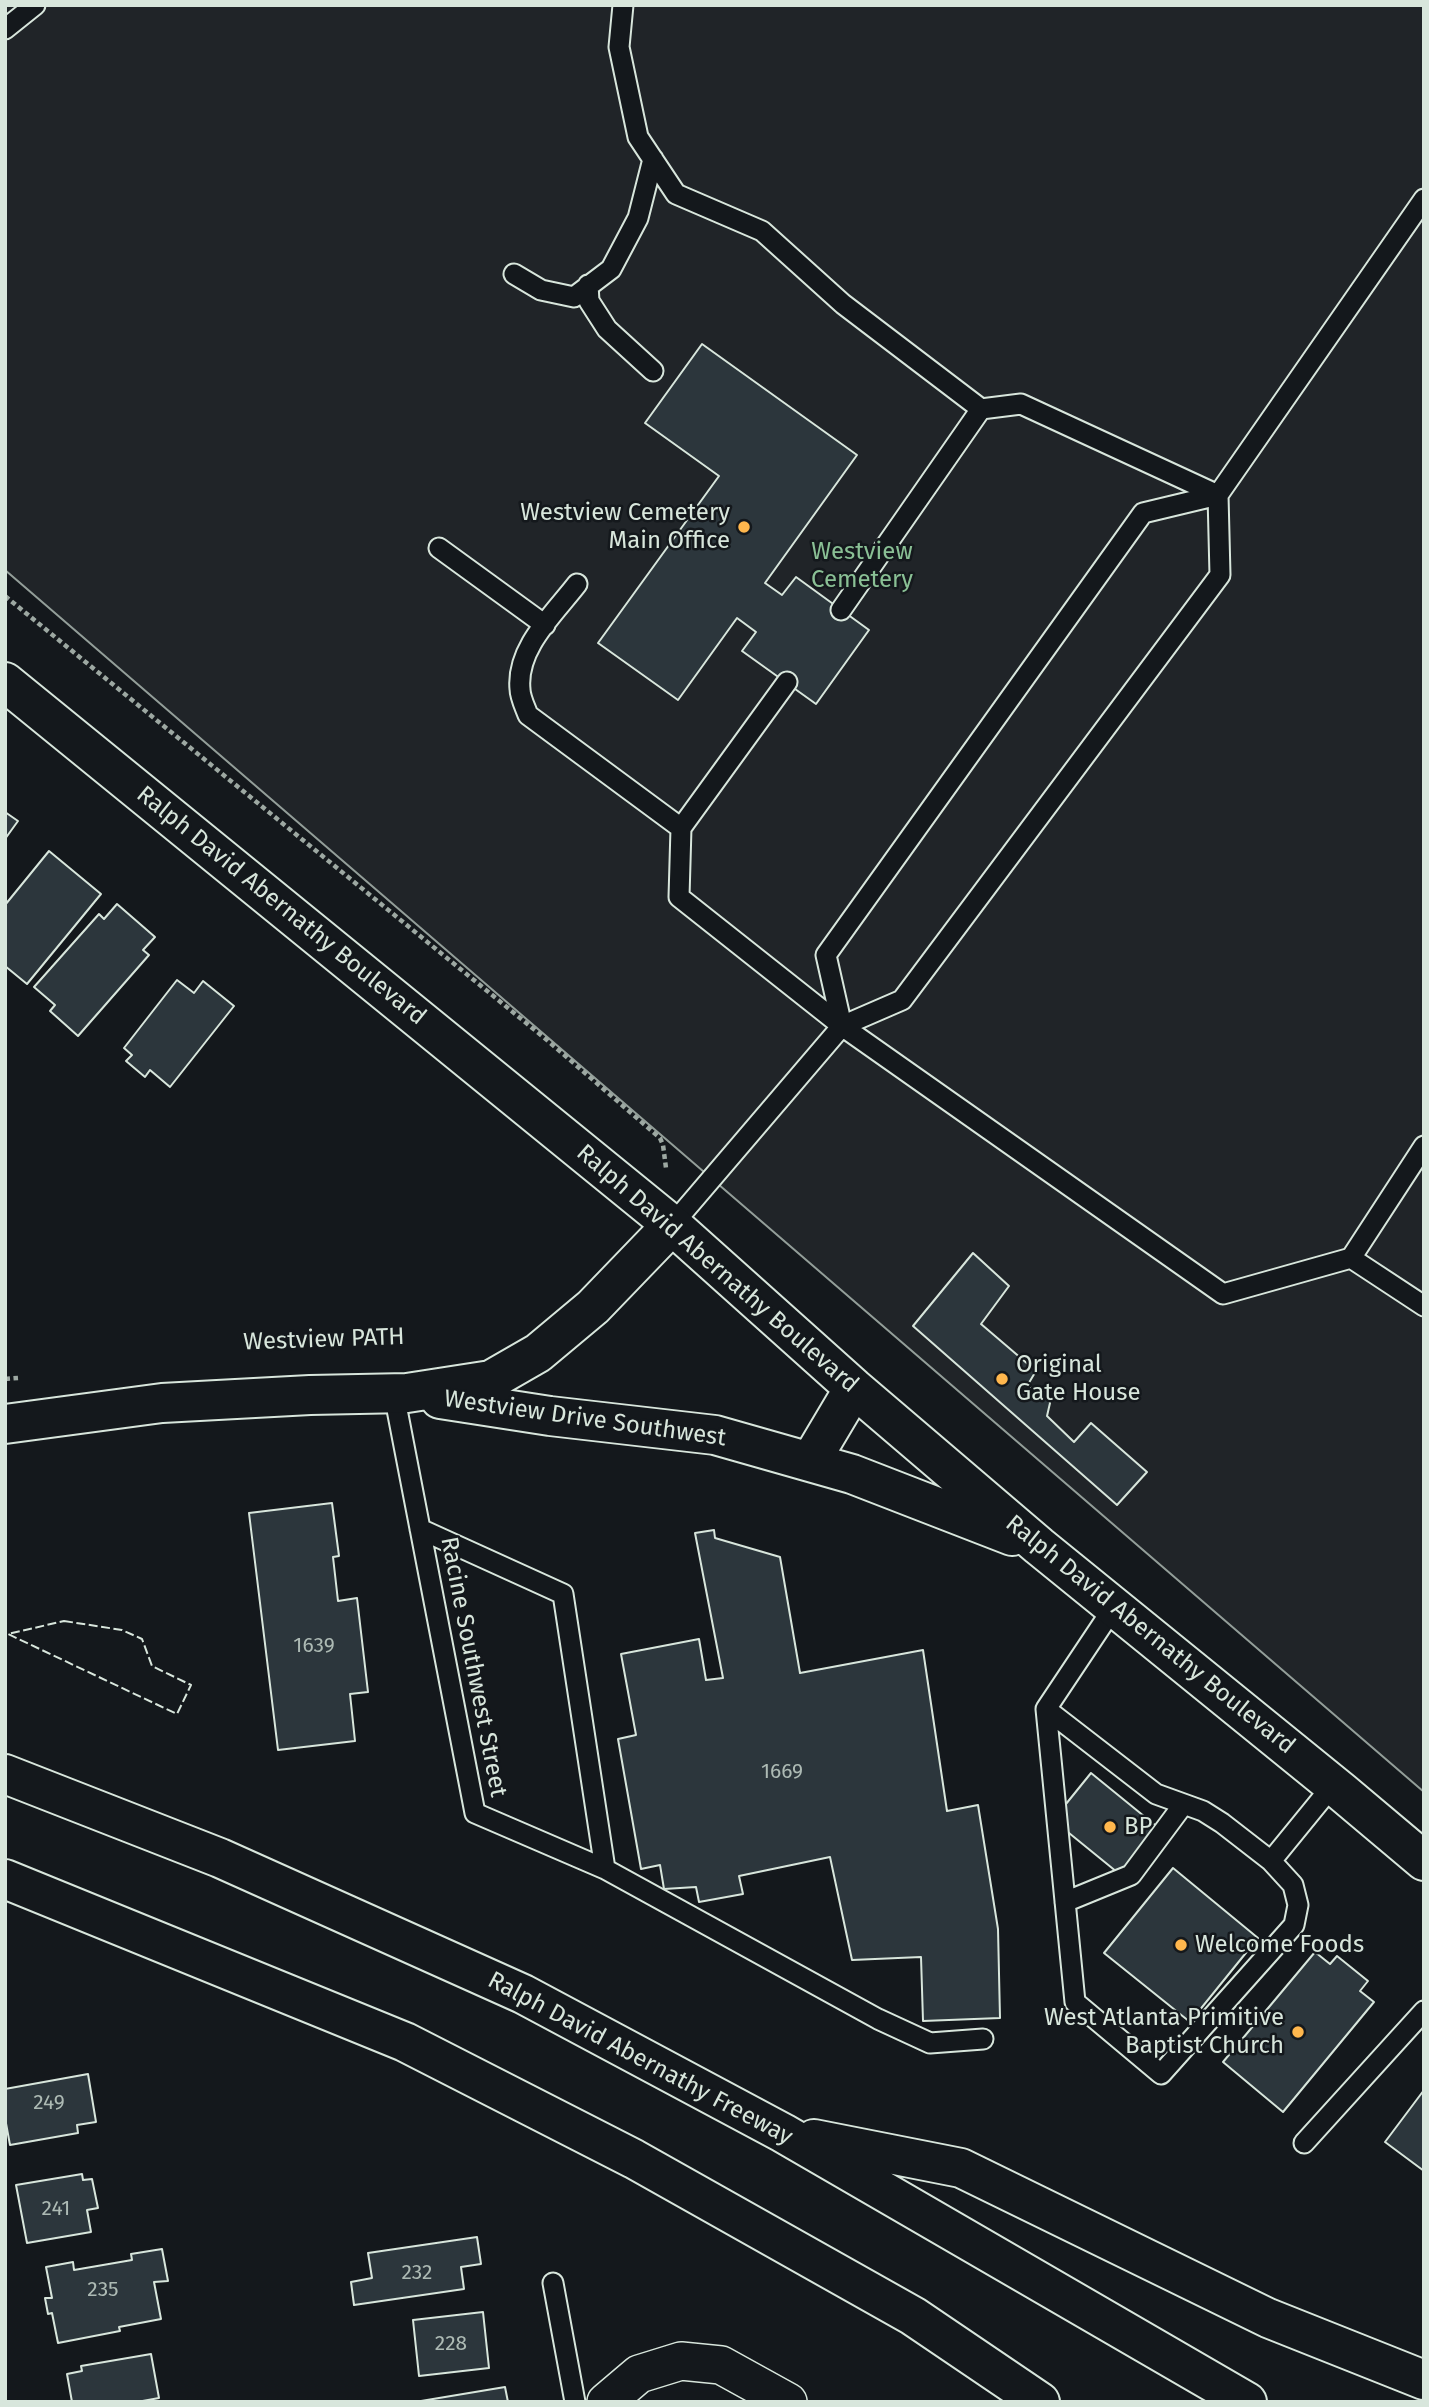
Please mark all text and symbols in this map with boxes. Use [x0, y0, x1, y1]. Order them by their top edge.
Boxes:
place label: Westview Cemetery Main Office [520, 499, 730, 555]
marker: Westview Cemetery Main Office [736, 519, 752, 535]
park label: Westview Cemetery [811, 538, 913, 594]
street label: Ralph David Abernathy Boulevard [130, 780, 432, 1032]
street label: Ralph David Abernathy Boulevard [570, 1139, 864, 1399]
street label: Westview PATH [243, 1323, 405, 1357]
place label: Original Gate House [1016, 1351, 1141, 1407]
marker: Original Gate House [994, 1371, 1010, 1387]
street label: Westview Drive Southwest [442, 1385, 728, 1453]
street label: Ralph David Abernathy Boulevard [999, 1509, 1301, 1761]
street label: Racine Southwest Street [434, 1534, 512, 1800]
house number: 1639 [293, 1633, 335, 1659]
house number: 1669 [761, 1759, 803, 1785]
place label: BP [1124, 1813, 1153, 1841]
marker: BP [1102, 1819, 1118, 1835]
place label: Welcome Foods [1195, 1931, 1364, 1959]
marker: Welcome Foods [1173, 1937, 1189, 1953]
street label: Ralph David Abernathy Freeway [483, 1966, 797, 2152]
place label: West Atlanta Primitive Baptist Church [1044, 2004, 1284, 2060]
marker: West Atlanta Primitive Baptist Church [1290, 2024, 1306, 2040]
house number: 249 [33, 2090, 65, 2116]
house number: 241 [42, 2196, 70, 2222]
house number: 232 [402, 2260, 432, 2286]
house number: 235 [87, 2277, 119, 2303]
house number: 228 [435, 2331, 467, 2357]

